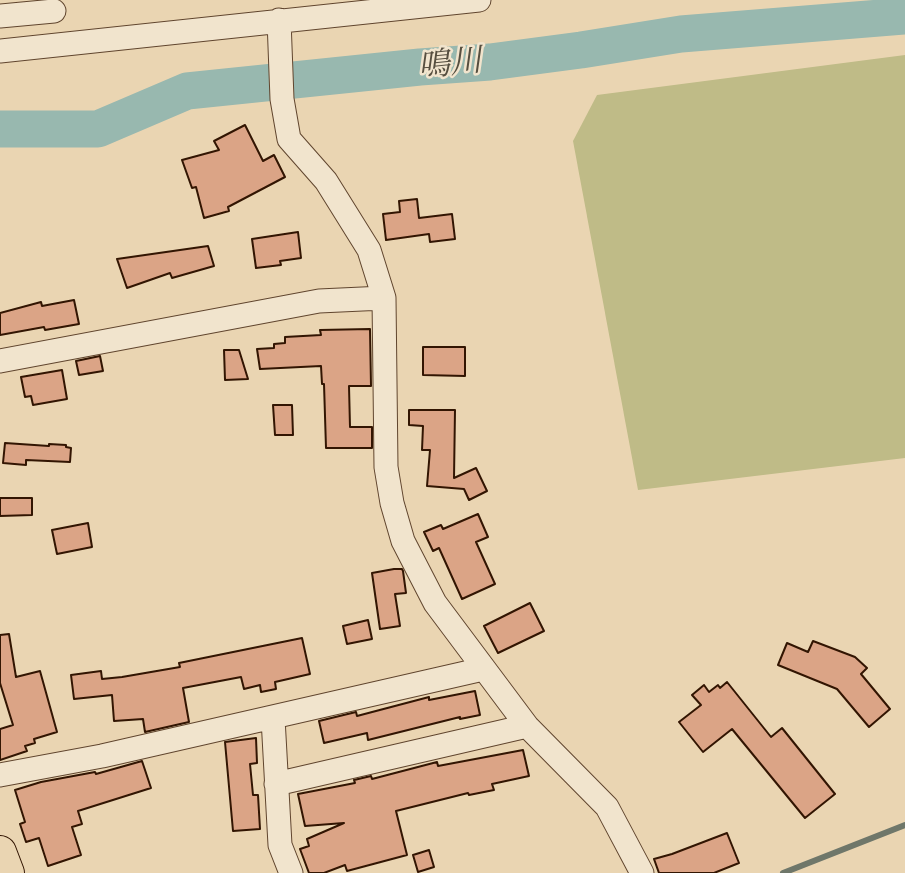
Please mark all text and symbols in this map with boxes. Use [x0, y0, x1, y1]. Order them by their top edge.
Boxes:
water label: 鳴川 [416, 44, 484, 88]

